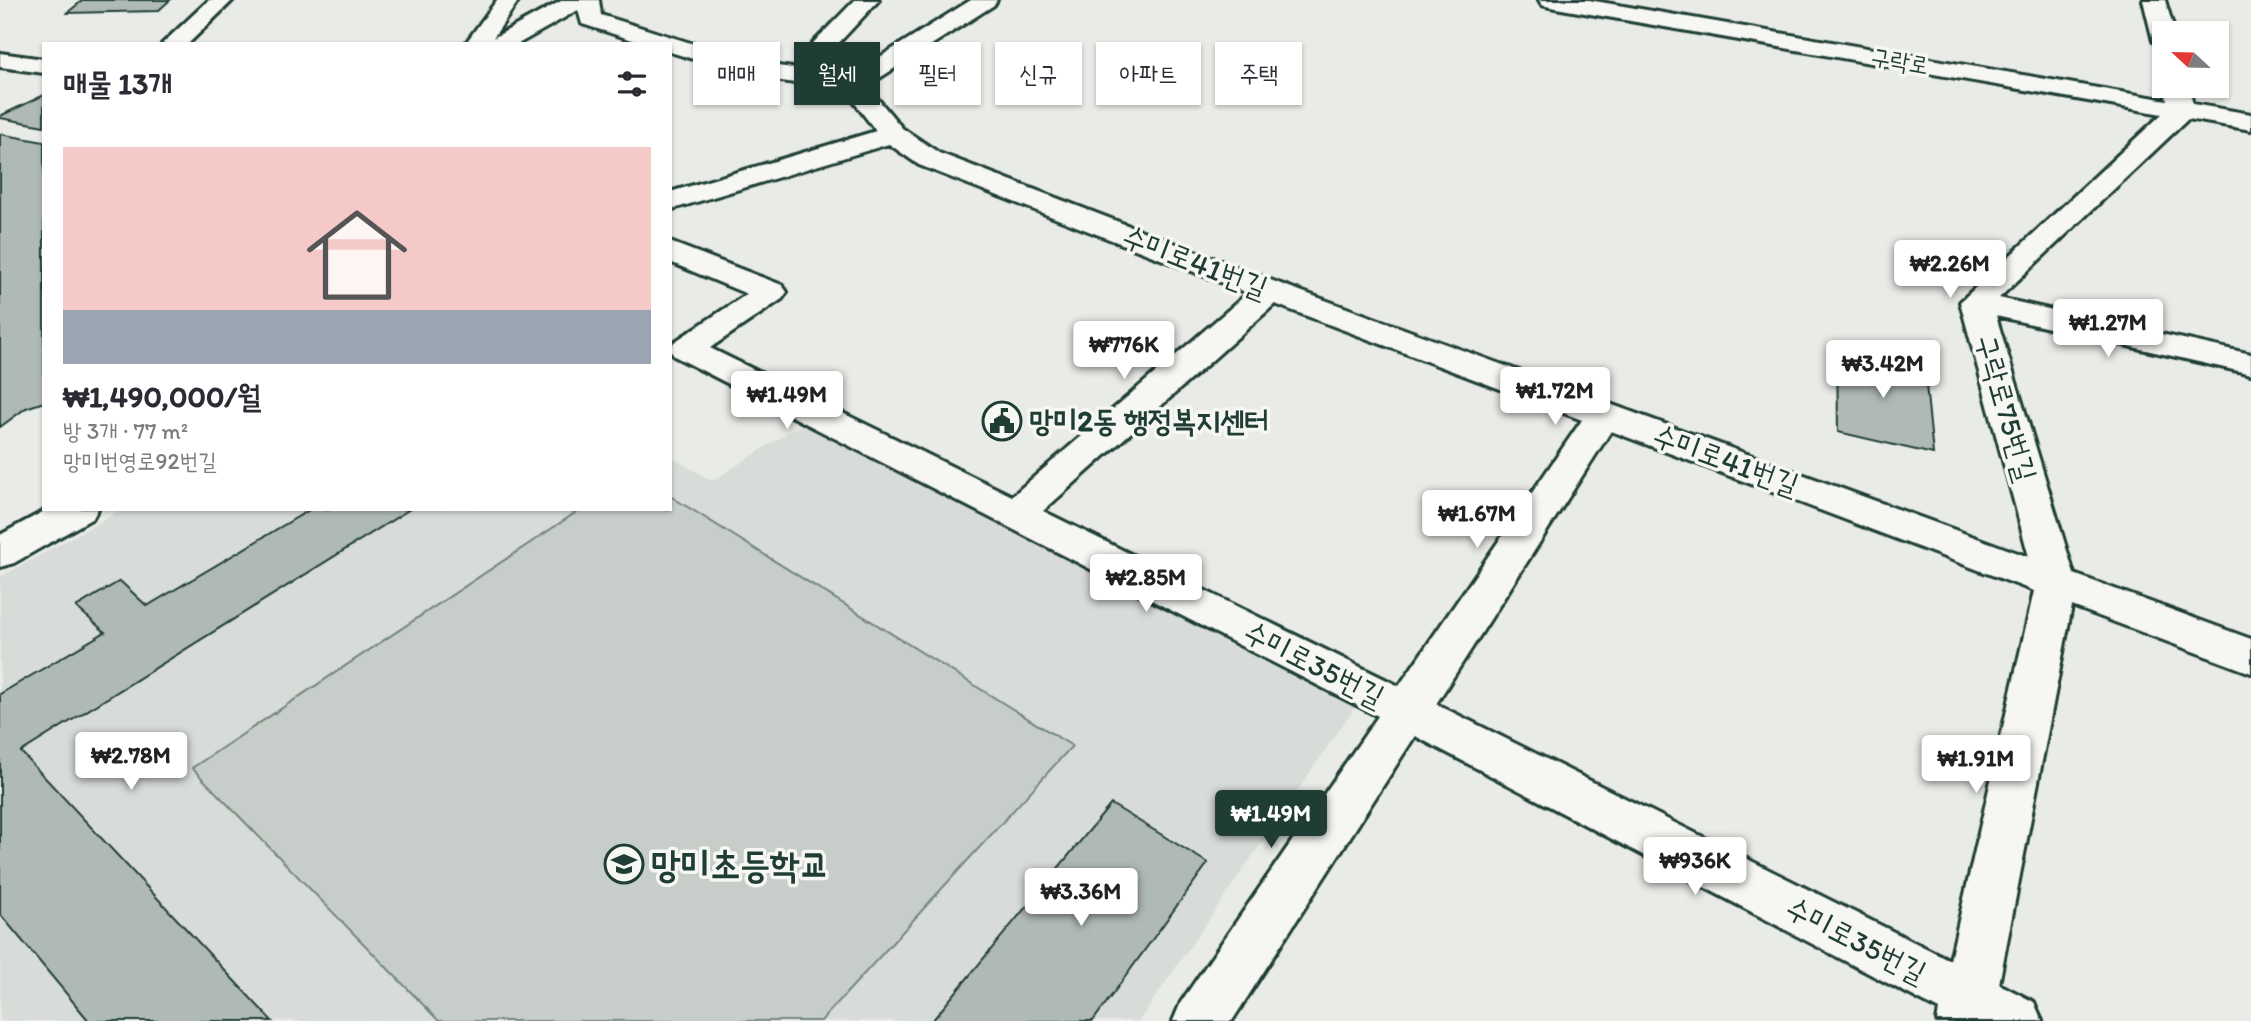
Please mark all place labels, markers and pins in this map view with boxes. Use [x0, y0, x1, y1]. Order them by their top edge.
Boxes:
pin: ₩2.26M [1893, 240, 2007, 300]
pin: ₩1.27M [2051, 300, 2165, 359]
pin: ₩776K [1075, 322, 1173, 381]
pin: ₩3.42M [1826, 340, 1940, 400]
pin: ₩1.72M [1498, 368, 1612, 427]
pin: ₩1.49M [730, 372, 844, 431]
public building icon: 망미2동 행정복지센터 [981, 400, 1023, 442]
place label: 망미2동 행정복지센터 [1029, 402, 1269, 439]
pin: ₩1.67M [1420, 490, 1534, 550]
pin: ₩2.85M [1089, 554, 1203, 614]
pin: ₩2.78M [74, 732, 188, 792]
pin: ₩1.91M [1919, 736, 2033, 795]
pin: ₩1.49M [1214, 790, 1328, 850]
pin: ₩936K [1646, 838, 1744, 897]
place label: 망미초등학교 [651, 842, 830, 886]
school or university icon: 망미초등학교 [603, 843, 645, 885]
pin: ₩3.36M [1024, 869, 1138, 928]

